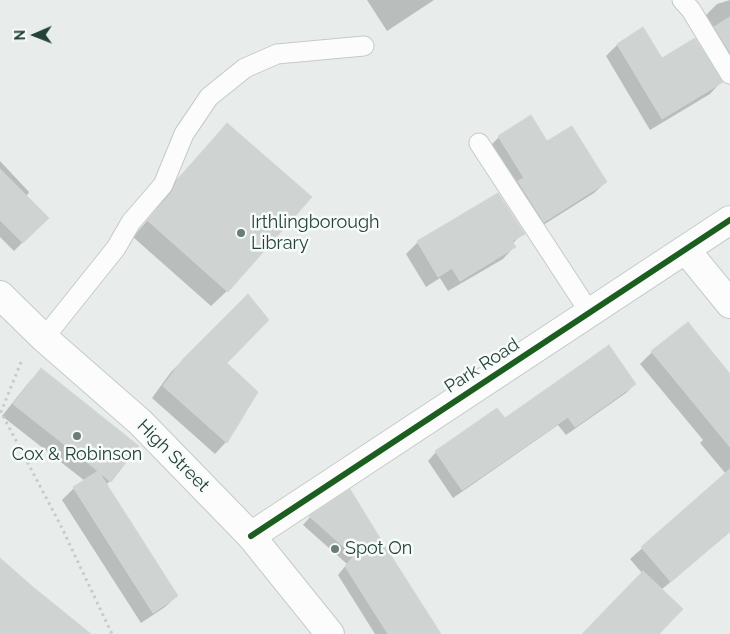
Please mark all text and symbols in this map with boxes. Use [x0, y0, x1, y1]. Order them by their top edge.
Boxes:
north arrow [10, 10, 60, 60]
text: N [12, 30, 28, 41]
place label: Irthlingborough Library [251, 212, 380, 254]
marker: Irthlingborough Library [235, 227, 247, 239]
street label: Park Road [441, 334, 523, 398]
street label: High Street [132, 415, 214, 497]
marker: Cox & Robinson [71, 430, 83, 442]
place label: Cox & Robinson [12, 444, 142, 466]
place label: Spot On [345, 538, 412, 560]
marker: Spot On [329, 543, 341, 555]

